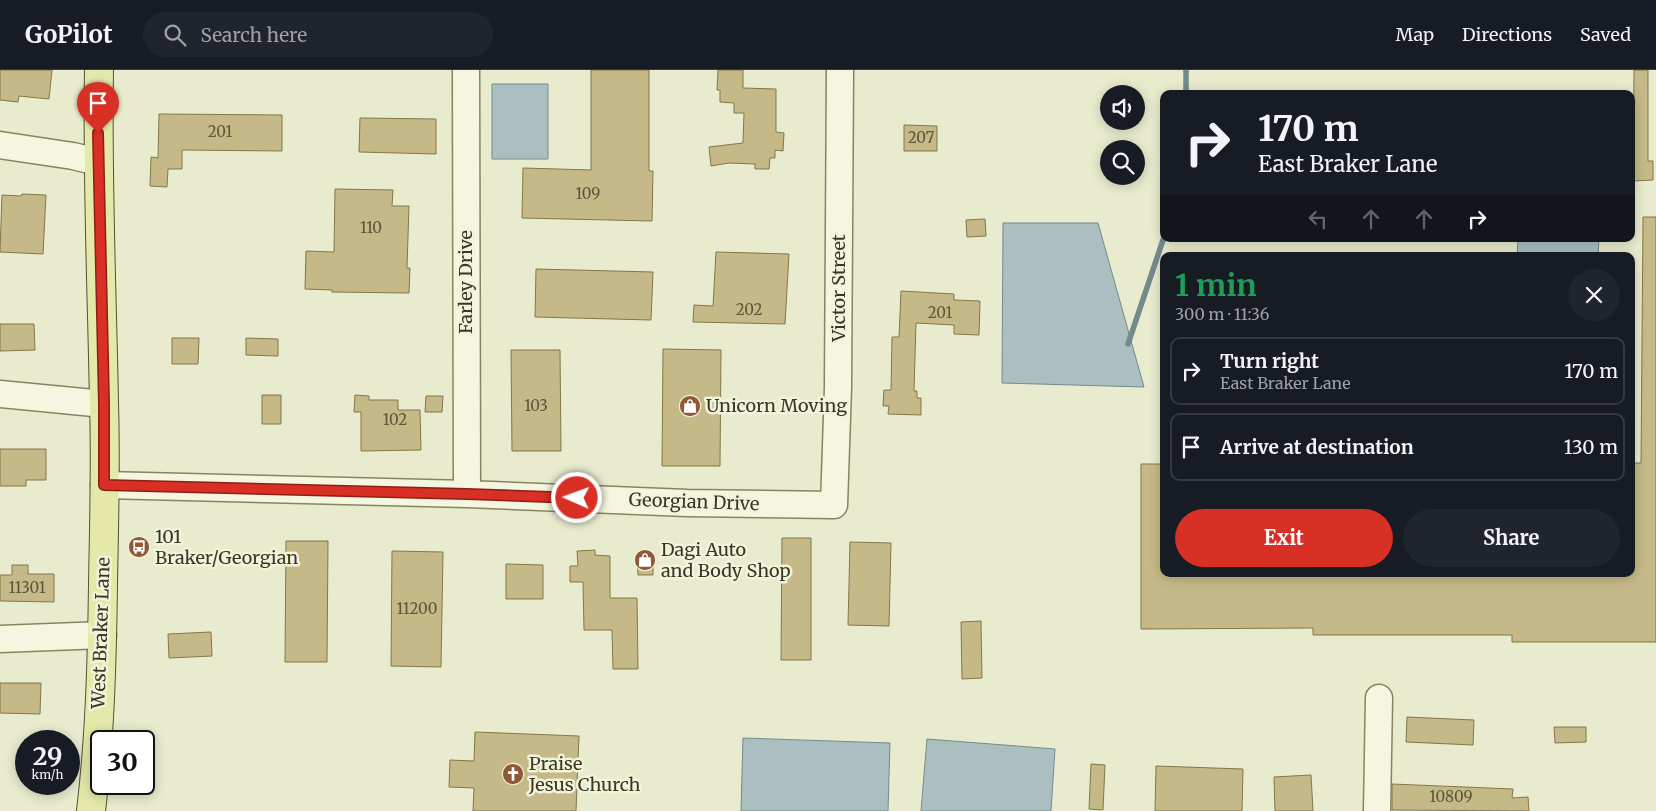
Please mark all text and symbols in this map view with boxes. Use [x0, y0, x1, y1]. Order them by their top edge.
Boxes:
search box [143, 12, 493, 57]
text: GoPilot [25, 19, 113, 50]
icon: search [161, 21, 189, 49]
text: Search here [201, 23, 307, 47]
text: Map [1396, 23, 1434, 46]
text: Directions [1462, 23, 1552, 46]
text: Saved [1580, 23, 1631, 46]
pin [77, 82, 119, 133]
map controls [1100, 85, 1145, 185]
button: sound [1100, 85, 1145, 130]
icon: arrive [84, 89, 112, 117]
text: 170 m [1258, 107, 1359, 151]
icon: right [1175, 110, 1240, 175]
house number: 201 [208, 122, 232, 141]
house number: 207 [908, 128, 935, 147]
button: search [1100, 140, 1145, 185]
text: East Braker Lane [1258, 150, 1437, 178]
house number: 109 [576, 184, 600, 203]
icon: left [1304, 205, 1332, 233]
icon: ahead [1357, 205, 1385, 233]
icon: ahead [1410, 205, 1438, 233]
icon: right [1463, 205, 1491, 233]
house number: 110 [360, 218, 382, 237]
street label: Farley Drive [454, 230, 477, 334]
street label: Victor Street [827, 234, 850, 343]
text: 1 min [1175, 266, 1257, 304]
button: close [1568, 269, 1620, 321]
house number: 202 [736, 300, 762, 319]
house number: 201 [928, 303, 952, 322]
text: 300 m · 11:36 [1175, 304, 1270, 324]
text: Turn right [1220, 349, 1319, 373]
icon: right [1177, 357, 1205, 385]
text: 170 m [1565, 359, 1618, 383]
text: East Braker Lane [1220, 373, 1351, 393]
shop icon: Unicorn Moving [678, 394, 702, 418]
place label: Unicorn Moving [706, 394, 847, 417]
house number: 103 [524, 396, 548, 415]
house number: 102 [383, 410, 407, 429]
icon: arrive [1177, 433, 1205, 461]
text: Arrive at destination [1220, 435, 1414, 459]
text: 130 m [1564, 435, 1618, 459]
position arrow [550, 471, 602, 523]
street label: Georgian Drive [628, 488, 760, 515]
button: Exit [1175, 509, 1393, 567]
button: Share [1403, 509, 1620, 567]
place label: 101 Braker/Georgian [155, 525, 298, 569]
bus stop icon: 101 Braker/Georgian [127, 535, 151, 559]
place label: Dagi Auto and Body Shop [661, 538, 791, 582]
shop icon: Dagi Auto and Body Shop [633, 548, 657, 572]
street label: West Braker Lane [86, 557, 115, 710]
house number: 11301 [9, 578, 46, 597]
house number: 11200 [397, 599, 437, 618]
speed limit sign: 30 [90, 730, 155, 795]
text: 29 [33, 740, 62, 772]
place label: Praise Jesus Church [528, 752, 641, 796]
church icon: Praise Jesus Church [501, 762, 525, 786]
text: km/h [32, 767, 63, 782]
house number: 10809 [1429, 787, 1473, 806]

